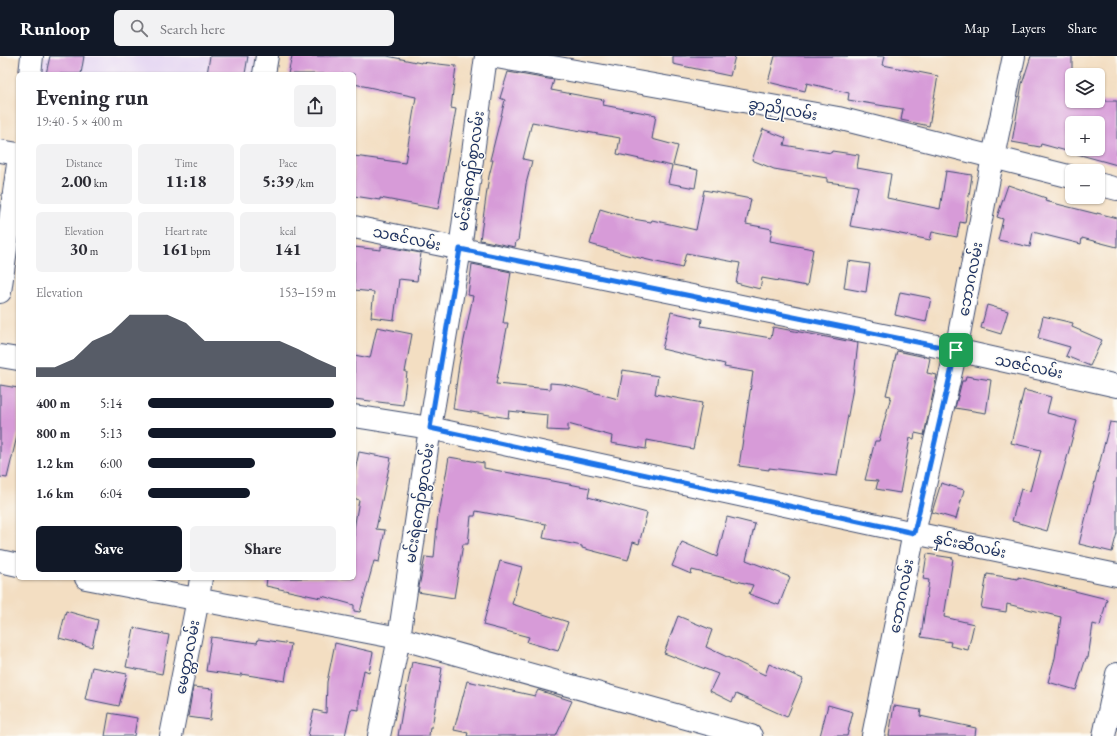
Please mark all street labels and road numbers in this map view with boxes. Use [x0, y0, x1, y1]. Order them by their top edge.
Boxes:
street label: ခွာညိုလမ်း [746, 94, 819, 127]
street label: မင်းရဲကျော်စွာလမ်း [452, 110, 491, 233]
street label: သဇင်လမ်း [371, 222, 443, 254]
street label: ဘောဂလမ်း [953, 240, 987, 318]
street label: သဇင်လမ်း [993, 350, 1065, 382]
street label: မင်းရဲကျော်စွာလမ်း [400, 442, 441, 565]
street label: နှင်းဆီလမ်း [931, 528, 1008, 565]
street label: ဘောဂလမ်း [884, 557, 918, 635]
street label: မေတ္တာလမ်း [170, 618, 206, 696]

